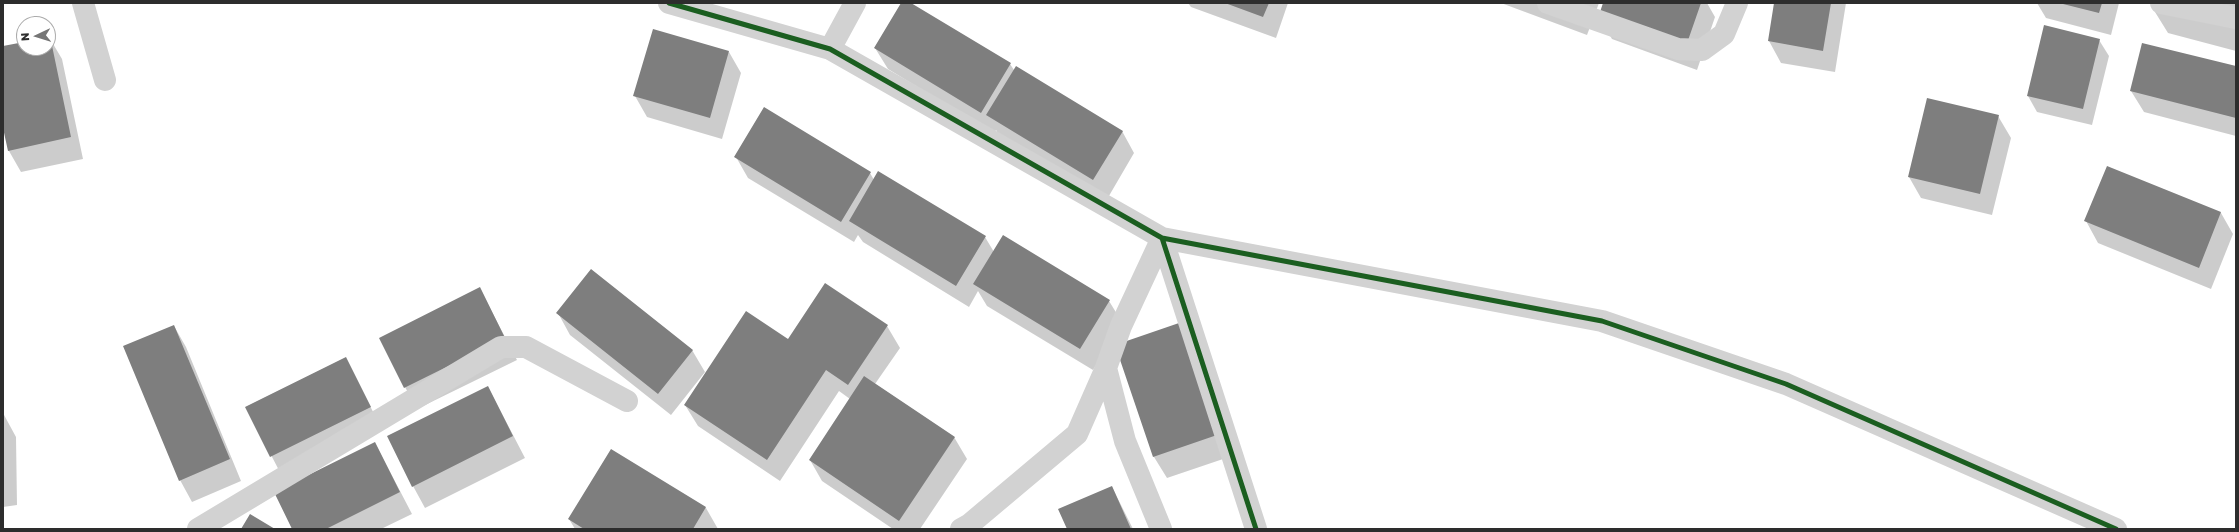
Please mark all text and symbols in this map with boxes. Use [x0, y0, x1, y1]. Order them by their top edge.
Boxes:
north arrow [16, 16, 56, 56]
text: N [18, 32, 31, 41]

